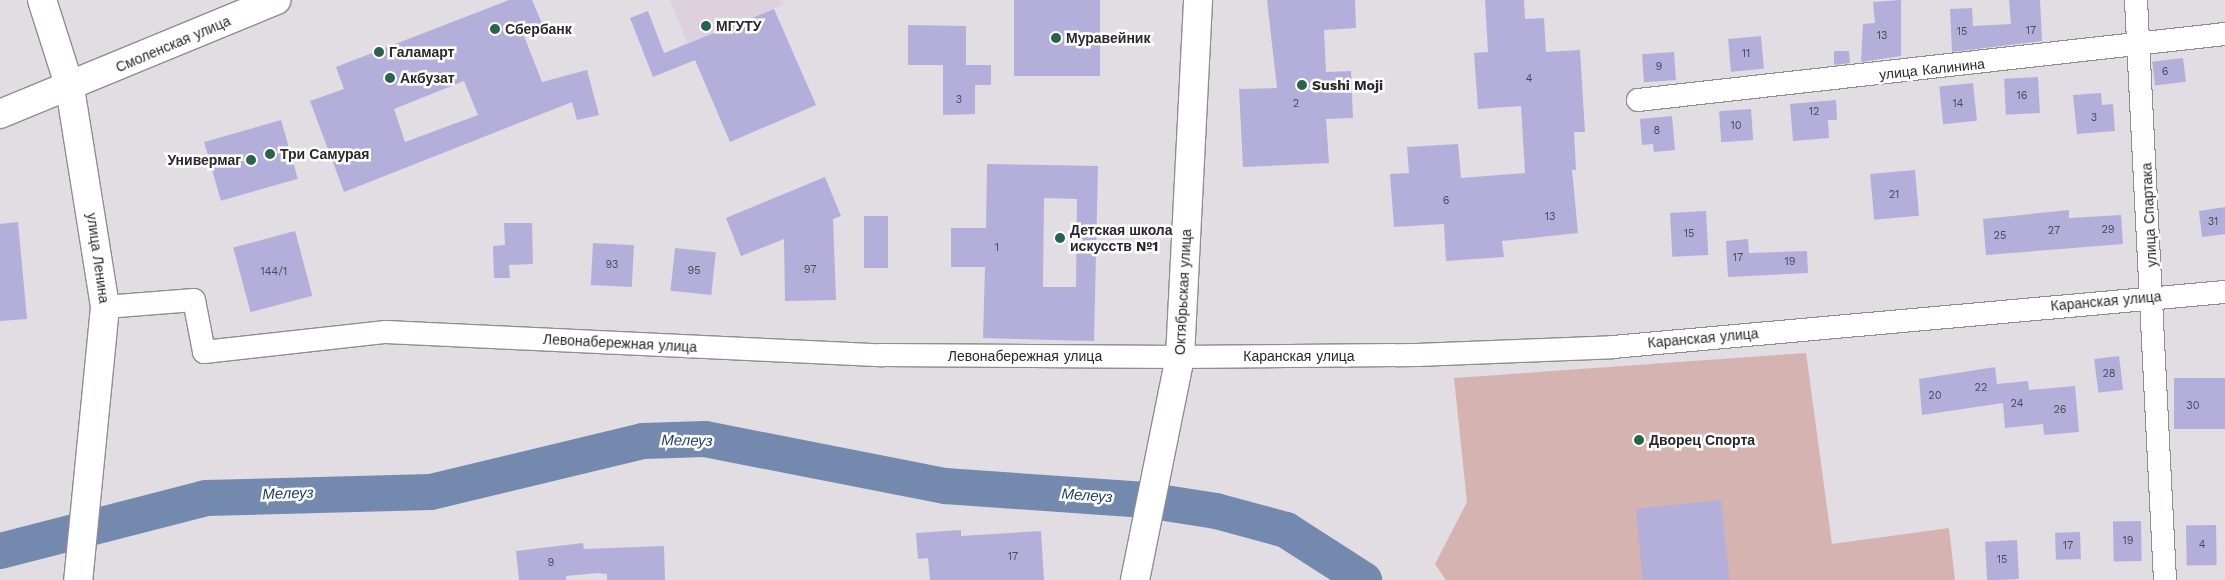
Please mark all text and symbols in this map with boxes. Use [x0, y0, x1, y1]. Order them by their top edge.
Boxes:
street label: Смоленская улица [113, 12, 233, 76]
place label: МГУТУ [716, 18, 762, 34]
marker: МГУТУ [700, 20, 712, 32]
place label: Сбербанк [505, 21, 572, 37]
marker: Сбербанк [489, 23, 501, 35]
house number: 17 [2026, 24, 2036, 38]
house number: 15 [1957, 25, 1967, 39]
house number: 13 [1877, 29, 1887, 43]
place label: Муравейник [1066, 30, 1150, 46]
marker: Муравейник [1050, 32, 1062, 44]
place label: Галамарт [389, 44, 454, 60]
marker: Галамарт [373, 46, 385, 58]
house number: 11 [1742, 47, 1750, 61]
street label: улица Калинина [1878, 55, 1986, 83]
house number: 9 [1656, 60, 1662, 74]
house number: 6 [2162, 65, 2168, 79]
place label: Акбузат [400, 70, 455, 86]
marker: Акбузат [384, 72, 396, 84]
house number: 4 [1526, 72, 1532, 86]
place label: Sushi Moji [1312, 77, 1383, 93]
marker: Sushi Moji [1296, 79, 1308, 91]
house number: 16 [2017, 89, 2027, 103]
house number: 3 [956, 93, 962, 107]
house number: 2 [1293, 97, 1299, 111]
house number: 14 [1952, 97, 1964, 111]
house number: 12 [1809, 105, 1819, 119]
house number: 3 [2091, 111, 2097, 125]
house number: 10 [1730, 119, 1742, 133]
house number: 8 [1654, 124, 1660, 138]
place label: Три Самурая [280, 146, 370, 162]
marker: Три Самурая [264, 148, 276, 160]
place label: Универмаг [167, 152, 241, 168]
marker: Универмаг [245, 154, 257, 166]
street label: улица Спартака [2138, 162, 2160, 268]
house number: 21 [1889, 188, 1899, 202]
house number: 6 [1443, 194, 1449, 208]
house number: 13 [1545, 210, 1555, 224]
street label: улица Ленина [83, 212, 113, 304]
house number: 31 [2208, 215, 2218, 229]
place label: Детская школа искусств №1 [1070, 222, 1173, 254]
house number: 29 [2101, 223, 2115, 237]
house number: 27 [2048, 224, 2060, 238]
house number: 15 [1684, 227, 1694, 241]
street label: Октябрьская улица [1171, 228, 1195, 356]
house number: 25 [1994, 229, 2006, 243]
marker: Детская школа искусств №1 [1054, 232, 1066, 244]
house number: 1 [995, 241, 999, 255]
house number: 17 [1733, 251, 1743, 265]
house number: 19 [1784, 255, 1796, 269]
house number: 93 [606, 258, 618, 272]
house number: 97 [804, 263, 816, 277]
house number: 95 [687, 264, 701, 278]
house number: 144/1 [261, 265, 287, 279]
street label: Каранская улица [2050, 288, 2162, 314]
street label: Каранская улица [1647, 325, 1759, 351]
street label: Левонабережная улица [542, 331, 698, 355]
street label: Левонабережная улица [948, 348, 1102, 364]
street label: Каранская улица [1243, 348, 1355, 364]
house number: 28 [2102, 367, 2116, 381]
house number: 22 [1975, 381, 1987, 395]
house number: 20 [1928, 389, 1942, 403]
house number: 24 [2011, 397, 2023, 411]
house number: 30 [2186, 399, 2200, 413]
house number: 26 [2053, 403, 2067, 417]
water label: Мелеуз [661, 432, 713, 450]
place label: Дворец Спорта [1649, 432, 1755, 448]
marker: Дворец Спорта [1633, 434, 1645, 446]
water label: Мелеуз [262, 484, 314, 504]
water label: Мелеуз [1061, 485, 1113, 507]
house number: 19 [2122, 534, 2134, 548]
house number: 4 [2199, 538, 2205, 552]
house number: 17 [2063, 539, 2073, 553]
house number: 17 [1008, 550, 1018, 564]
house number: 15 [1997, 553, 2007, 567]
house number: 9 [548, 556, 554, 570]

